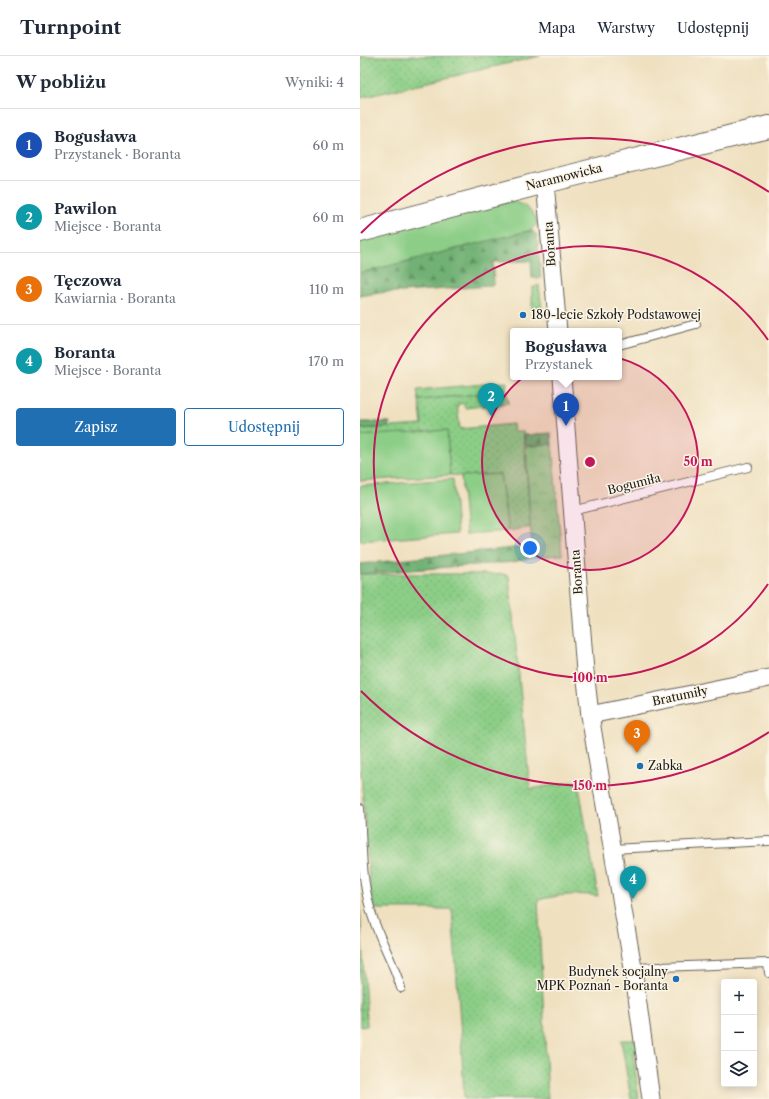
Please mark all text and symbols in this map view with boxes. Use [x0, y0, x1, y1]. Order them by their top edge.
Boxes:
text: Turnpoint [20, 16, 121, 39]
text: Mapa [538, 19, 575, 37]
text: Warstwy [597, 19, 655, 37]
text: Udostępnij [677, 19, 749, 37]
text: W pobliżu [16, 72, 106, 92]
text: Wyniki: 4 [285, 74, 344, 90]
text: Bogusława [54, 127, 137, 146]
text: 1 [26, 137, 32, 153]
text: 60 m [313, 137, 344, 153]
text: Przystanek · Boranta [54, 146, 181, 162]
street label: Naramowicka [524, 160, 604, 193]
text: Pawilon [54, 199, 117, 218]
text: 2 [25, 209, 33, 225]
text: 60 m [313, 209, 344, 225]
text: Miejsce · Boranta [54, 218, 161, 234]
street label: Boranta [540, 220, 559, 267]
text: Tęczowa [54, 271, 122, 290]
text: 3 [25, 281, 33, 297]
text: 110 m [309, 281, 344, 297]
text: Kawiarnia · Boranta [54, 290, 176, 306]
place label: 180-lecie Szkoły Podstawowej [531, 307, 701, 322]
marker: 180-lecie Szkoły Podstawowej [518, 310, 528, 320]
popup [510, 328, 622, 380]
text: Bogusława [525, 337, 607, 356]
text: Boranta [54, 343, 116, 362]
text: 4 [25, 353, 33, 369]
text: 170 m [308, 353, 344, 369]
text: Przystanek [525, 356, 592, 372]
text: Miejsce · Boranta [54, 362, 161, 378]
pin: 2 [478, 383, 504, 416]
pin: 1 [553, 393, 579, 426]
button: Zapisz [16, 408, 176, 446]
button: Udostępnij [184, 408, 344, 446]
text: 50 m [683, 454, 713, 469]
centre of rings [583, 455, 597, 469]
street label: Bogumiła [606, 470, 663, 497]
your location [520, 538, 540, 558]
street label: Boranta [567, 548, 586, 595]
text: 100 m [572, 670, 608, 685]
street label: Bratumiły [651, 682, 709, 709]
pin: 3 [624, 720, 650, 753]
place label: Zabka [648, 758, 683, 773]
marker: Zabka [635, 761, 645, 771]
text: 150 m [573, 778, 607, 793]
pin: 4 [620, 866, 646, 899]
place label: Budynek socjalny MPK Poznań - Boranta [536, 964, 669, 993]
marker: Budynek socjalny MPK Poznań - Boranta [671, 974, 681, 984]
map controls [721, 979, 757, 1087]
button: + [721, 979, 757, 1015]
button: − [721, 1015, 757, 1051]
button: layers [721, 1051, 757, 1087]

